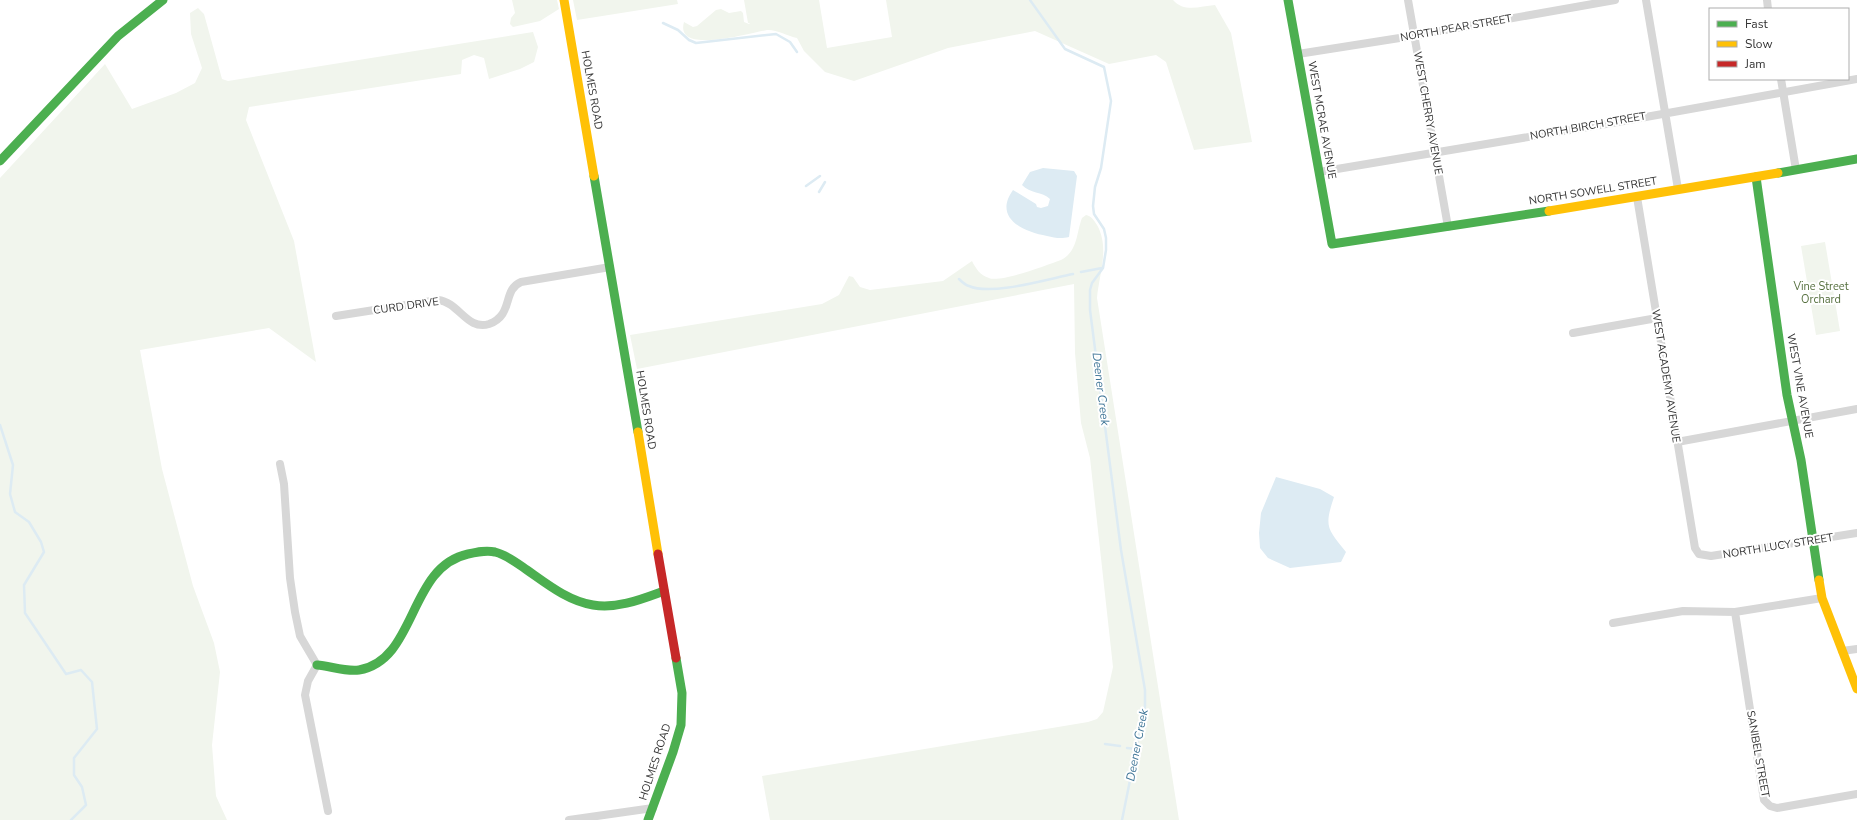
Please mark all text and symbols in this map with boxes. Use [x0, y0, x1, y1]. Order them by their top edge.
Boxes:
legend [1709, 8, 1849, 80]
street label: NORTH PEAR STREET [1399, 11, 1513, 45]
text: Fast [1745, 16, 1768, 32]
text: Slow [1745, 36, 1773, 52]
street label: HOLMES ROAD [578, 49, 606, 131]
street label: WEST CHERRY AVENUE [1410, 50, 1446, 176]
text: Jam [1744, 56, 1766, 72]
street label: WEST MCRAE AVENUE [1304, 60, 1340, 180]
street label: NORTH BIRCH STREET [1529, 108, 1648, 144]
street label: NORTH SOWELL STREET [1528, 173, 1659, 209]
park label: Vine Street Orchard [1792, 279, 1849, 307]
street label: CURD DRIVE [372, 294, 440, 318]
street label: WEST ACADEMY AVENUE [1648, 308, 1684, 444]
street label: WEST VINE AVENUE [1783, 332, 1817, 440]
water label: Deener Creek [1089, 352, 1114, 427]
street label: HOLMES ROAD [632, 369, 660, 451]
street label: NORTH LUCY STREET [1722, 530, 1835, 562]
water label: Deener Creek [1122, 707, 1152, 783]
street label: SANIBEL STREET [1743, 709, 1773, 799]
street label: HOLMES ROAD [636, 722, 674, 802]

